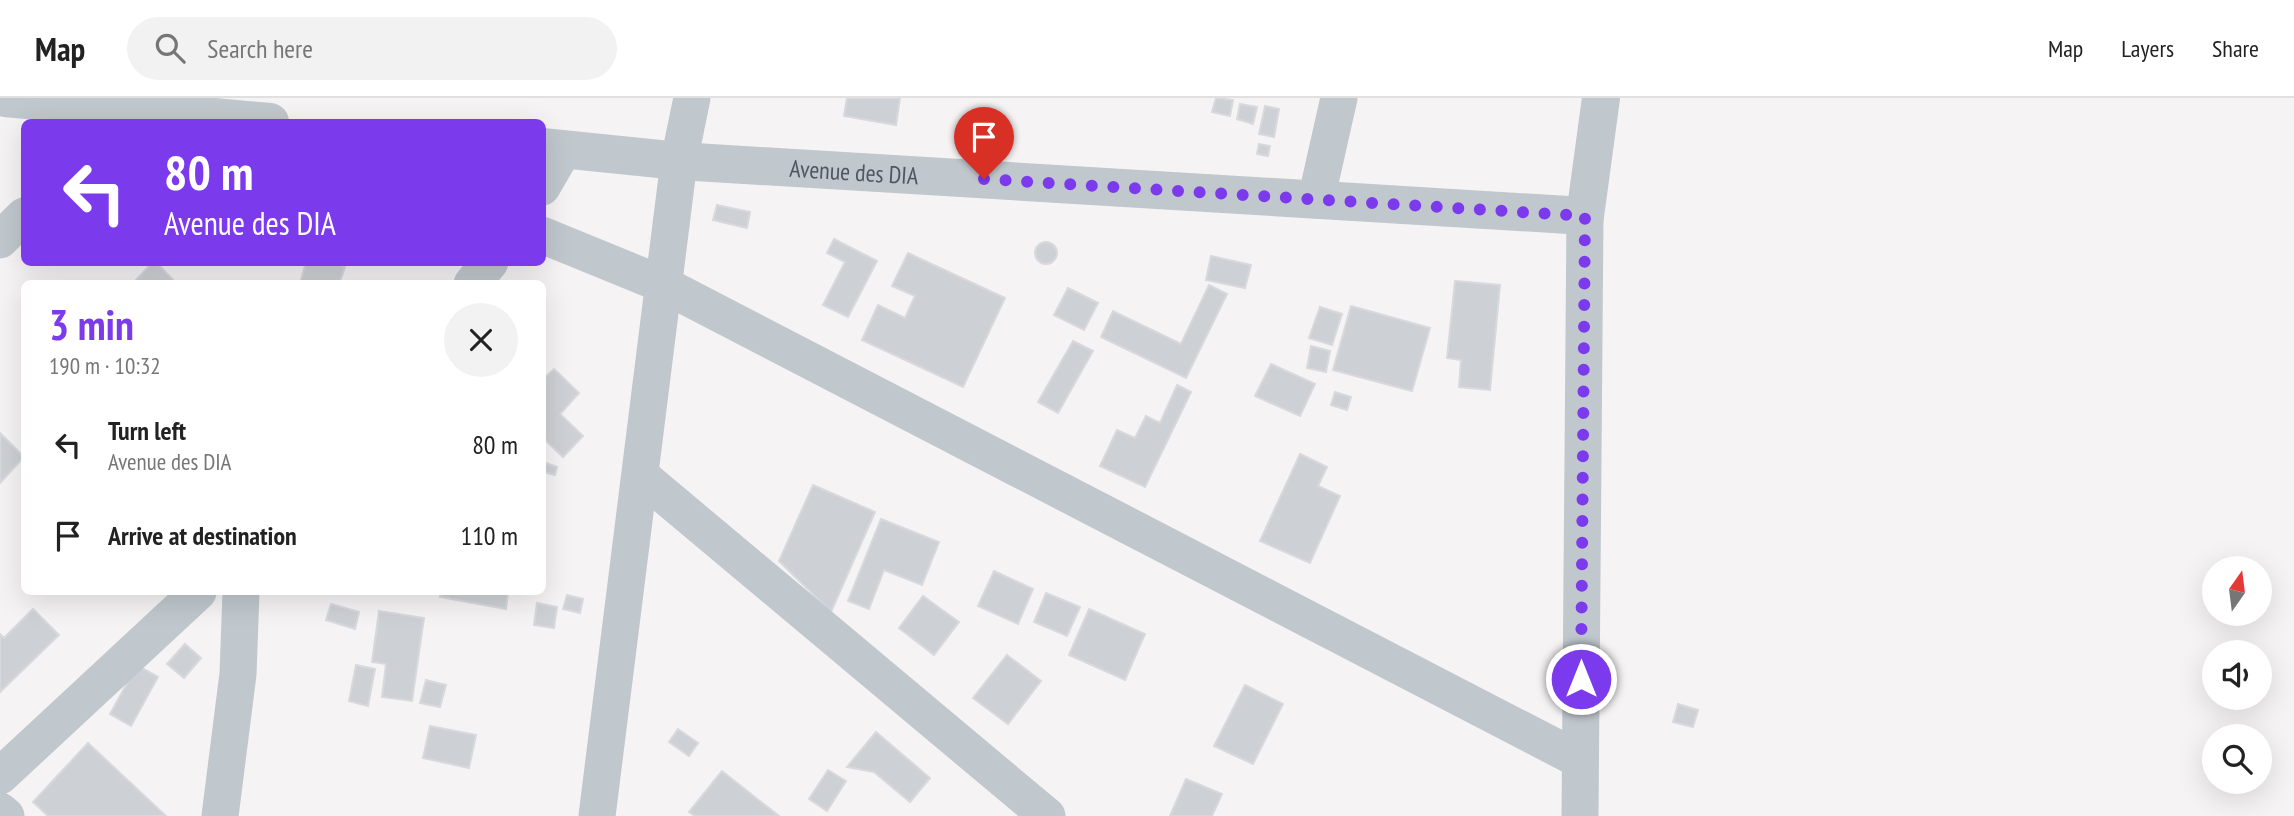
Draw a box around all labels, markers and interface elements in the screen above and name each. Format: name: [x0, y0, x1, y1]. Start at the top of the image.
search box: [127, 17, 617, 80]
text: Map: [35, 27, 85, 70]
icon: search: [151, 29, 189, 67]
text: Search here: [207, 32, 313, 65]
text: Map: [2048, 33, 2083, 64]
text: Layers: [2121, 33, 2174, 64]
text: Share: [2212, 33, 2259, 64]
pin: [954, 107, 1014, 179]
icon: arrive: [965, 118, 1003, 156]
text: 80 m: [164, 140, 253, 204]
icon: left: [49, 147, 140, 238]
street label: Avenue des DIA: [789, 152, 920, 191]
text: Avenue des DIA: [164, 202, 336, 244]
text: 3 min: [49, 297, 134, 352]
button: close: [444, 303, 518, 377]
text: 190 m · 10:32: [49, 351, 161, 380]
text: Turn left: [108, 414, 186, 447]
icon: left: [49, 426, 87, 464]
text: 80 m: [472, 428, 518, 461]
text: Avenue des DIA: [108, 447, 231, 476]
icon: arrive: [49, 517, 87, 555]
text: Arrive at destination: [108, 519, 297, 552]
text: 110 m: [460, 519, 518, 552]
north arrow: [2202, 556, 2272, 626]
map controls: [2202, 556, 2272, 794]
button: sound: [2202, 640, 2272, 710]
position arrow: [1544, 642, 1618, 716]
button: search: [2202, 724, 2272, 794]

